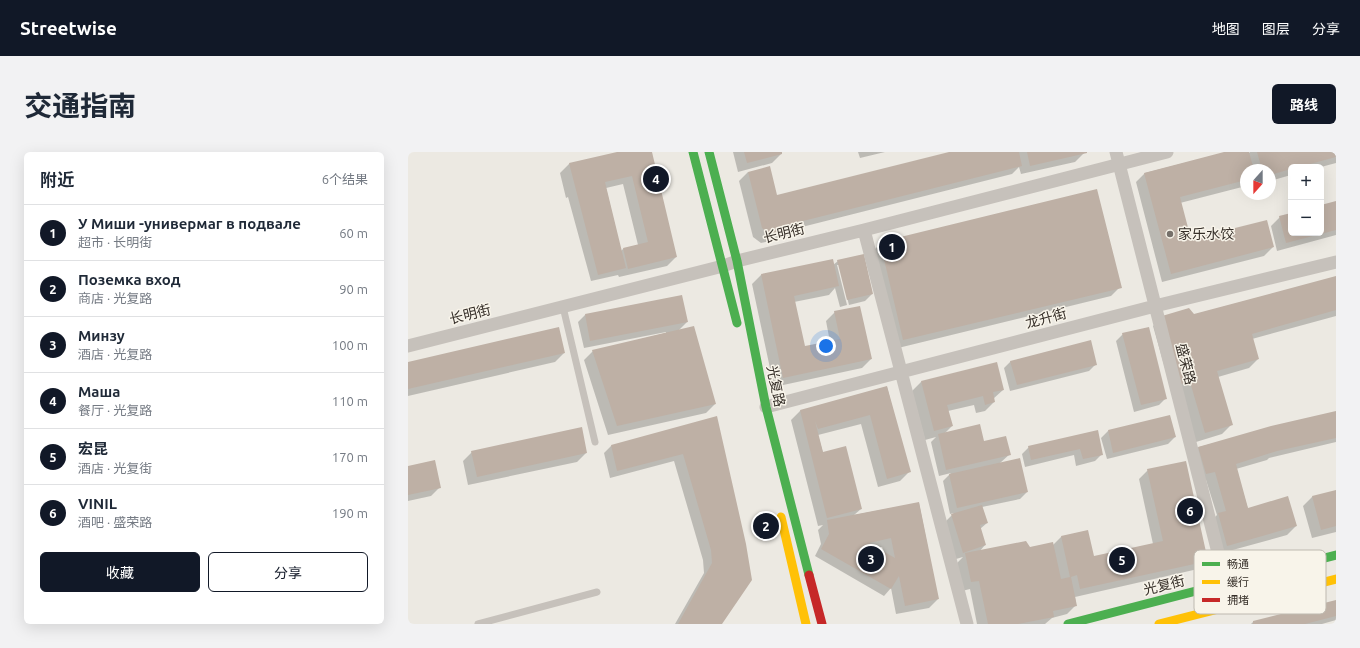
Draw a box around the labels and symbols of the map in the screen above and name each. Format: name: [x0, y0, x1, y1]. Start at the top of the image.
pin: 4: [643, 164, 669, 194]
north arrow: [1240, 164, 1276, 200]
street label: 长明街: [762, 220, 806, 246]
place label: 家乐水饺: [1178, 226, 1234, 242]
marker: 家乐水饺: [1165, 229, 1175, 239]
pin: 1: [879, 232, 905, 262]
street label: 长明街: [448, 301, 492, 327]
street label: 龙升街: [1024, 305, 1068, 331]
your location: [816, 336, 836, 356]
street label: 盛荣路: [1173, 342, 1199, 386]
street label: 光复路: [764, 364, 788, 408]
pin: 6: [1177, 496, 1203, 526]
pin: 2: [753, 511, 779, 541]
pin: 3: [858, 544, 884, 574]
pin: 5: [1109, 545, 1135, 575]
legend: [1194, 550, 1326, 614]
text: 畅通: [1227, 558, 1249, 570]
street label: 光复街: [1142, 572, 1186, 598]
text: 缓行: [1227, 576, 1249, 588]
text: 拥堵: [1227, 594, 1249, 606]

